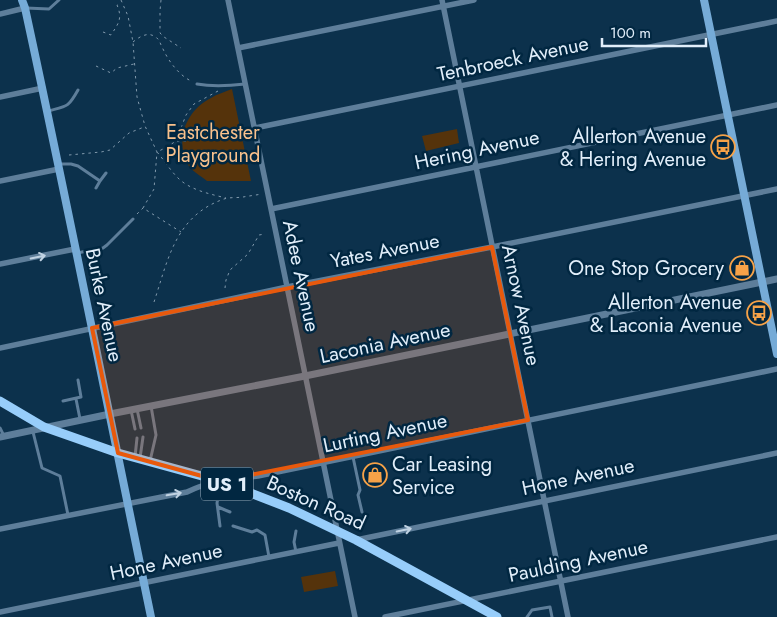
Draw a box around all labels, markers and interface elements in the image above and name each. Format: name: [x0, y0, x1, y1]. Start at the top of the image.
scale bar: [602, 15, 706, 47]
text: 100 m: [610, 22, 651, 44]
street label: Tenbroeck Avenue: [435, 29, 591, 89]
park label: Eastchester Playground: [166, 118, 260, 170]
place label: Allerton Avenue & Hering Avenue: [560, 122, 706, 174]
street label: Hering Avenue: [412, 123, 542, 177]
bus stop icon: Allerton Avenue & Hering Avenue: [710, 134, 736, 160]
street label: Adee Avenue: [275, 217, 327, 335]
street label: Yates Avenue: [328, 226, 442, 276]
street label: Arnow Avenue: [494, 242, 548, 368]
street label: Burke Avenue: [78, 245, 130, 365]
one-way arrow: [29, 251, 45, 261]
place label: One Stop Grocery: [568, 254, 724, 283]
shop icon: One Stop Grocery: [729, 255, 755, 281]
place label: Allerton Avenue & Laconia Avenue: [590, 288, 742, 340]
bus stop icon: Allerton Avenue & Laconia Avenue: [746, 300, 772, 326]
street label: Laconia Avenue: [317, 315, 453, 371]
street label: Lurting Avenue: [320, 406, 450, 460]
place label: Car Leasing Service: [392, 450, 492, 502]
street label: Hone Avenue: [519, 451, 637, 503]
shop icon: Car Leasing Service: [362, 462, 388, 488]
road number: US 1: [201, 468, 253, 500]
street label: Boston Road: [262, 468, 370, 538]
one-way arrow: [166, 489, 182, 499]
one-way arrow: [396, 525, 412, 534]
street label: Paulding Avenue: [506, 532, 650, 590]
street label: Hone Avenue: [107, 536, 225, 588]

